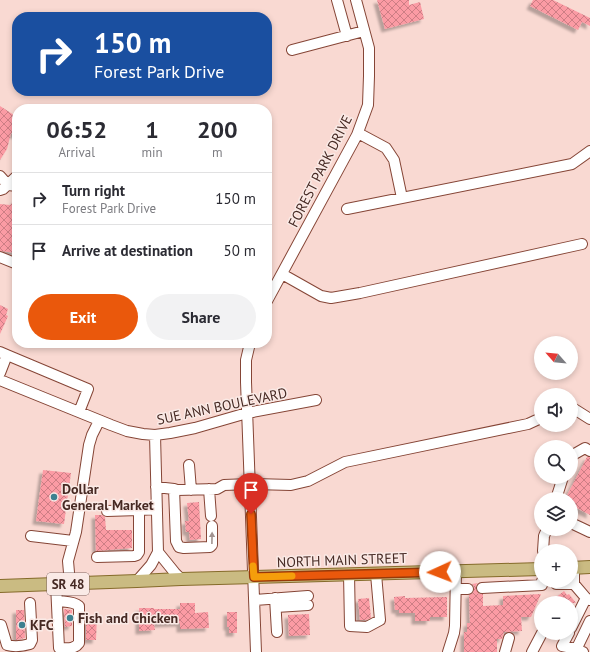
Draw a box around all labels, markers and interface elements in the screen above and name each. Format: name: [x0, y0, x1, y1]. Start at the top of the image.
text: 150 m: [94, 24, 171, 61]
icon: right: [28, 28, 80, 80]
text: Forest Park Drive: [94, 60, 224, 83]
street label: FOREST PARK DRIVE: [284, 112, 356, 230]
text: 06:52: [46, 114, 107, 145]
text: 1: [145, 114, 159, 145]
text: 200: [197, 114, 238, 145]
text: Arrival: [59, 144, 95, 161]
text: min: [141, 144, 163, 161]
text: m: [212, 144, 223, 161]
text: Turn right: [62, 181, 125, 200]
icon: right: [28, 188, 50, 210]
text: 150 m: [215, 189, 256, 208]
text: Forest Park Drive: [62, 200, 156, 217]
icon: arrive: [28, 240, 50, 262]
text: Arrive at destination: [62, 241, 193, 260]
text: 50 m: [223, 241, 256, 260]
button: Exit: [28, 294, 138, 340]
button: Share: [146, 294, 256, 340]
north arrow: [534, 336, 578, 380]
map controls: [534, 336, 578, 640]
street label: SUE ANN BOULEVARD: [155, 383, 289, 429]
button: sound: [534, 388, 578, 432]
button: search: [534, 440, 578, 484]
pin: [234, 473, 268, 514]
icon: arrive: [240, 479, 262, 501]
place label: Dollar General Market: [62, 480, 154, 514]
marker: Dollar General Market: [49, 492, 59, 502]
button: layers: [534, 492, 578, 536]
one-way arrow: [208, 532, 215, 544]
button: +: [534, 544, 578, 588]
street label: NORTH MAIN STREET: [277, 549, 408, 571]
position arrow: [419, 551, 461, 593]
road number: SR 48: [47, 573, 89, 595]
button: −: [534, 596, 578, 640]
place label: Fish and Chicken: [78, 609, 178, 627]
marker: Fish and Chicken: [65, 613, 75, 623]
place label: KFC: [30, 616, 54, 634]
marker: KFC: [17, 620, 27, 630]

